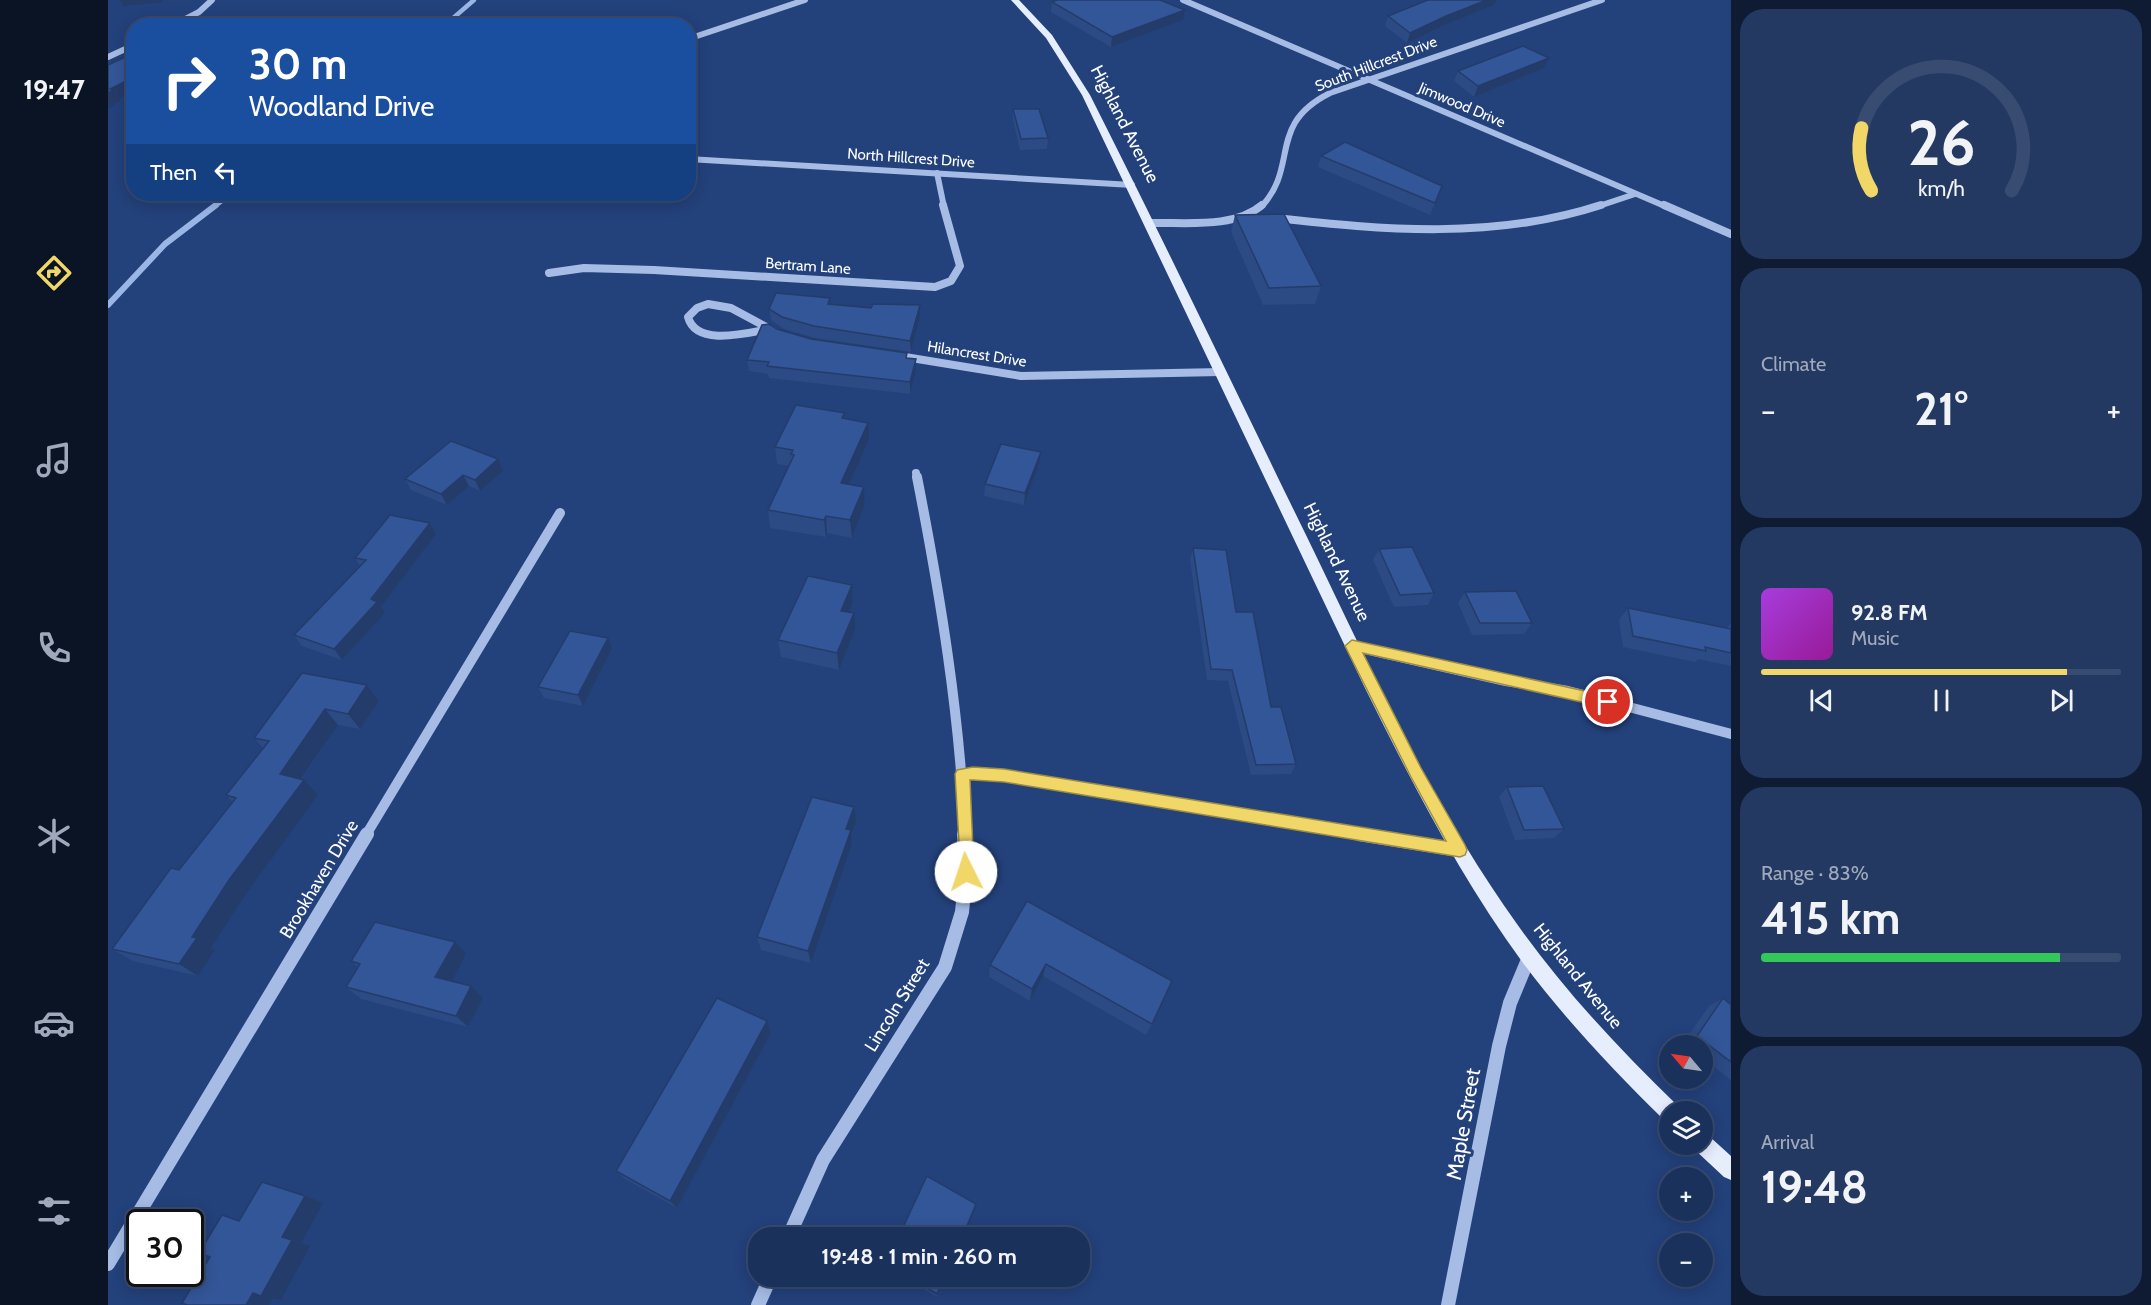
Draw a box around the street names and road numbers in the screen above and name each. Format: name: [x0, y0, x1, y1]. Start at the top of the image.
street label: South Hillcrest Drive: [1312, 32, 1440, 96]
street label: Highland Avenue: [1086, 61, 1164, 187]
street label: Jimwood Drive: [1415, 78, 1508, 131]
street label: North Hillcrest Drive: [847, 145, 976, 171]
street label: Bertram Lane: [765, 254, 852, 278]
street label: Hilancrest Drive: [926, 337, 1028, 371]
street label: Highland Avenue: [1299, 499, 1375, 625]
street label: Brookhaven Drive: [275, 816, 363, 942]
street label: Highland Avenue: [1529, 919, 1627, 1033]
street label: Lincoln Street: [860, 954, 934, 1056]
street label: Maple Street: [1441, 1066, 1485, 1182]

